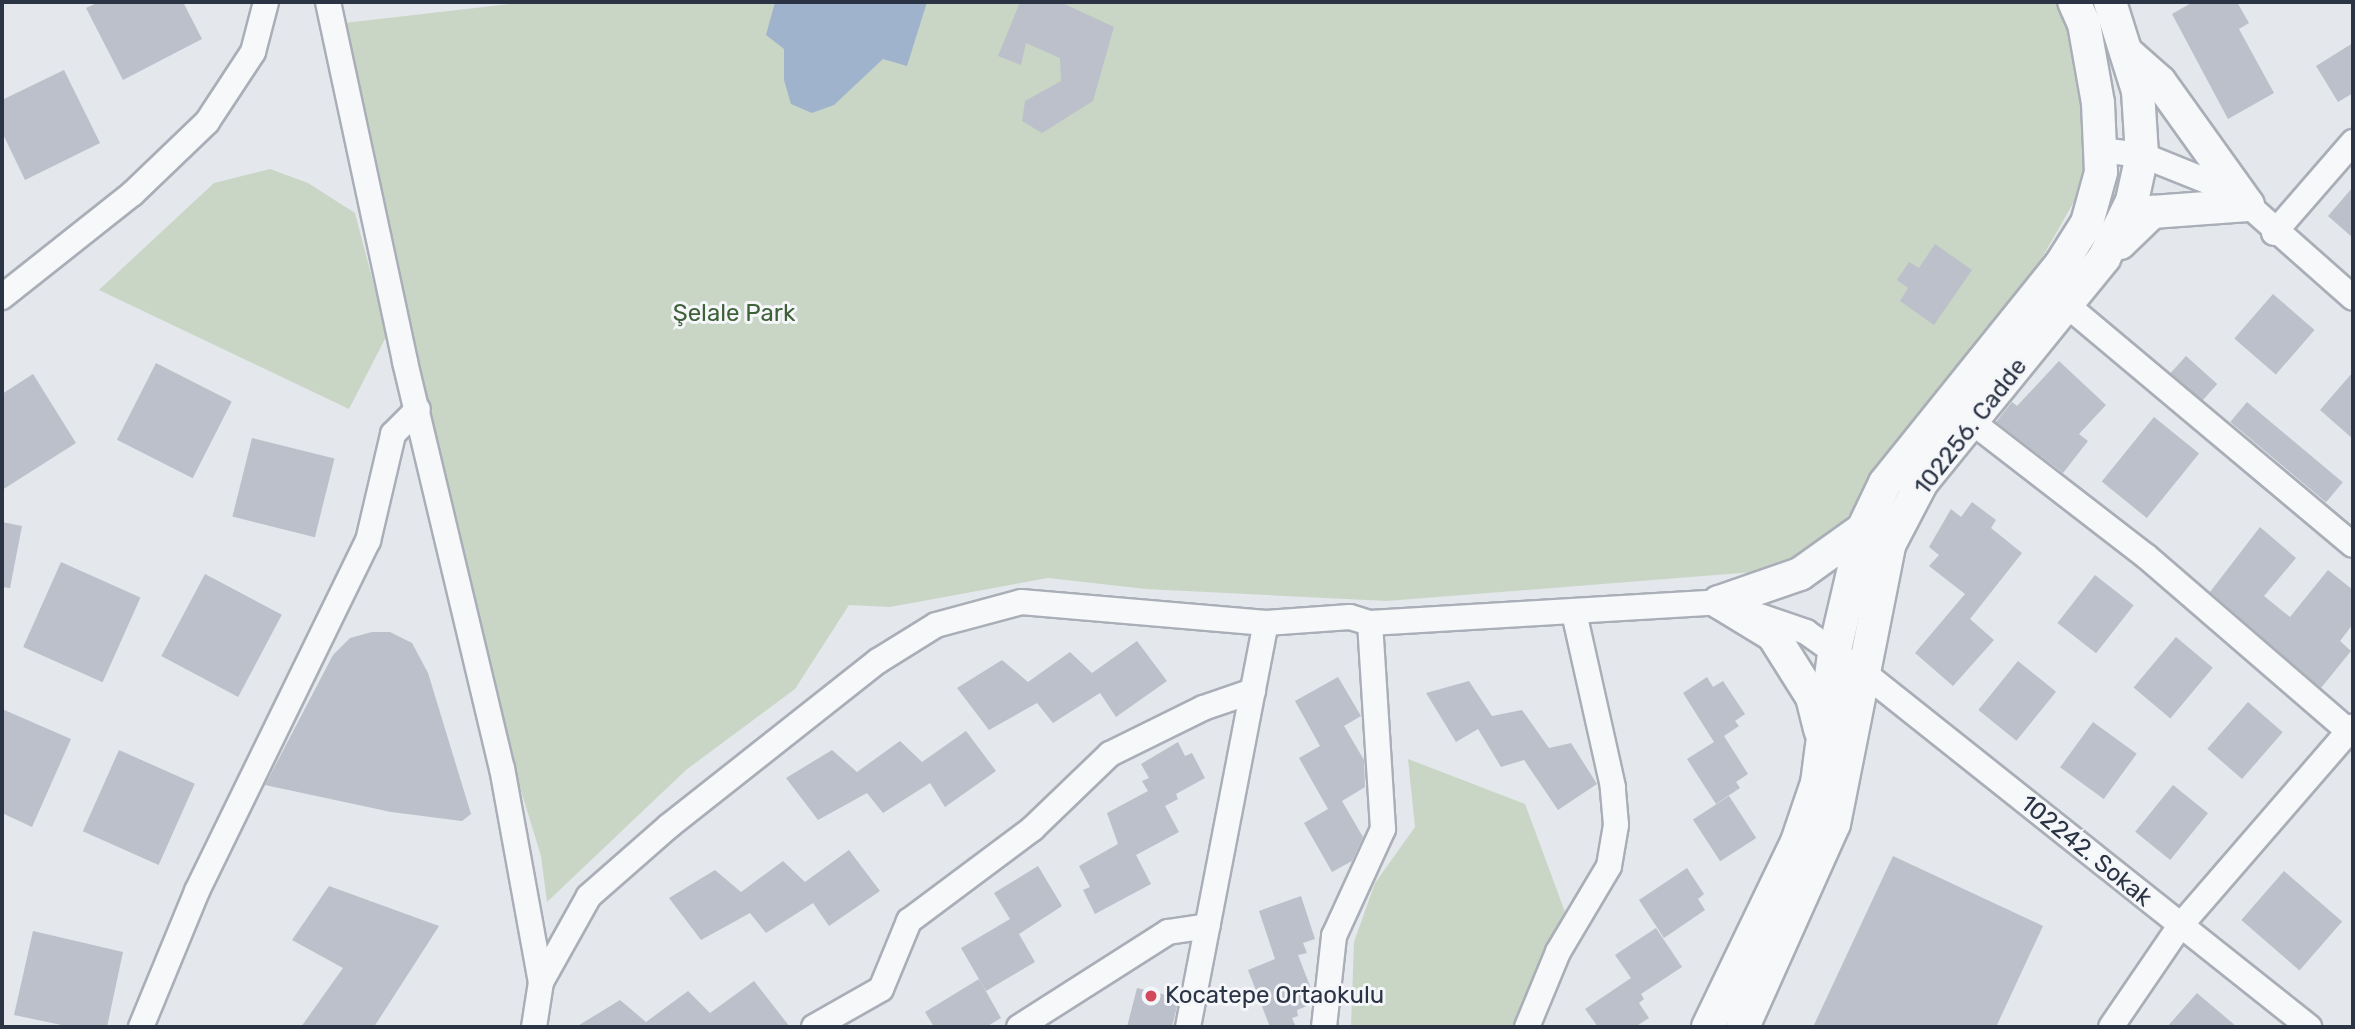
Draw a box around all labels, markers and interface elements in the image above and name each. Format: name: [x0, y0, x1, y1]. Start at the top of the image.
park label: Şelale Park: [673, 300, 795, 328]
street label: 102256. Cadde: [1909, 353, 2033, 501]
street label: 102242. Sokak: [2014, 789, 2158, 913]
place label: Kocatepe Ortaokulu: [1165, 982, 1384, 1010]
marker: Kocatepe Ortaokulu: [1143, 988, 1159, 1004]

